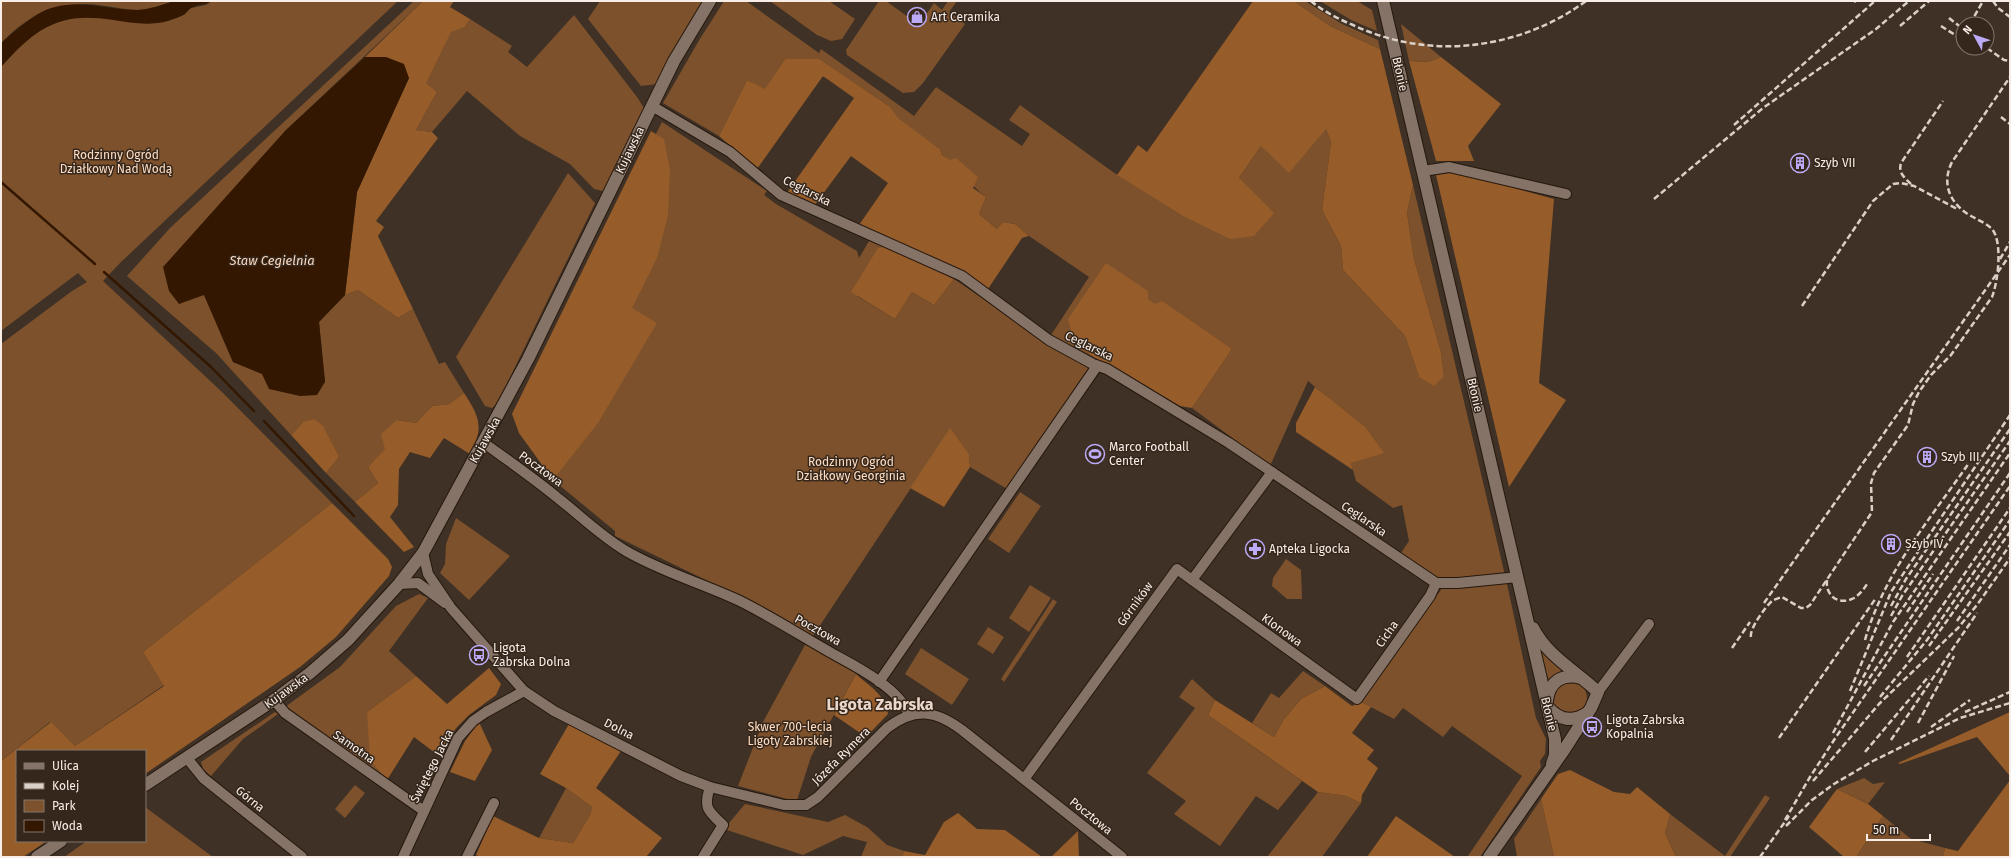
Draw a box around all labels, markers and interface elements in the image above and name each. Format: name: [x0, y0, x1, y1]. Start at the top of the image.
shop icon: Art Ceramika: [906, 6, 928, 28]
place label: Art Ceramika: [931, 10, 1000, 24]
north arrow: [1955, 16, 1995, 56]
text: N: [1960, 23, 1975, 37]
street label: Błonie: [1389, 55, 1411, 93]
street label: Kujawska: [613, 124, 647, 176]
park label: Rodzinny Ogród Działkowy Nad Wodą: [60, 148, 172, 176]
building icon: Szyb VII: [1789, 152, 1811, 174]
place label: Szyb VII: [1814, 156, 1856, 170]
street label: Ceglarska: [781, 173, 833, 209]
water label: Staw Cegielnia: [228, 253, 315, 268]
street label: Ceglarska: [1063, 328, 1115, 364]
street label: Błonie: [1464, 376, 1486, 414]
street label: Kujawska: [467, 415, 503, 465]
place label: Marco Football Center: [1109, 440, 1190, 468]
sports icon: Marco Football Center: [1084, 443, 1106, 465]
building icon: Szyb III: [1916, 446, 1938, 468]
street label: Pocztowa: [516, 448, 566, 490]
place label: Szyb III: [1941, 450, 1980, 464]
park label: Rodzinny Ogród Działkowy Georginia: [796, 455, 906, 483]
street label: Ceglarska: [1339, 499, 1389, 539]
building icon: Szyb IV: [1880, 533, 1902, 555]
place label: Szyb IV: [1905, 537, 1943, 551]
pharmacy icon: Apteka Ligocka: [1244, 538, 1266, 560]
place label: Apteka Ligocka: [1269, 542, 1350, 556]
street label: Górników: [1114, 579, 1156, 629]
street label: Klonowa: [1259, 611, 1305, 649]
street label: Pocztowa: [792, 612, 844, 648]
street label: Cicha: [1373, 618, 1401, 650]
place label: Ligota Zabrska Dolna: [493, 641, 570, 669]
bus stop icon: Ligota Zabrska Dolna: [468, 644, 490, 666]
street label: Kujawska: [261, 670, 311, 712]
district label: Ligota Zabrska: [826, 695, 934, 714]
street label: Błonie: [1538, 695, 1560, 733]
place label: Ligota Zabrska Kopalnia: [1606, 713, 1685, 741]
street label: Dolna: [602, 716, 636, 742]
bus stop icon: Ligota Zabrska Kopalnia: [1581, 716, 1603, 738]
park label: Skwer 700-lecia Ligoty Zabrskiej: [748, 720, 833, 748]
street label: Józefa Rymera: [809, 724, 873, 788]
street label: Samotna: [330, 727, 378, 767]
street label: Świętego Jacka: [407, 727, 456, 805]
legend: [16, 750, 146, 842]
text: Ulica: [52, 759, 79, 773]
text: Kolej: [52, 779, 79, 793]
street label: Górna: [233, 783, 267, 815]
street label: Pocztowa: [1067, 795, 1115, 837]
text: Park: [52, 799, 76, 813]
scale bar: [1867, 816, 1930, 842]
text: Woda: [52, 819, 83, 833]
text: 50 m: [1873, 823, 1899, 837]

